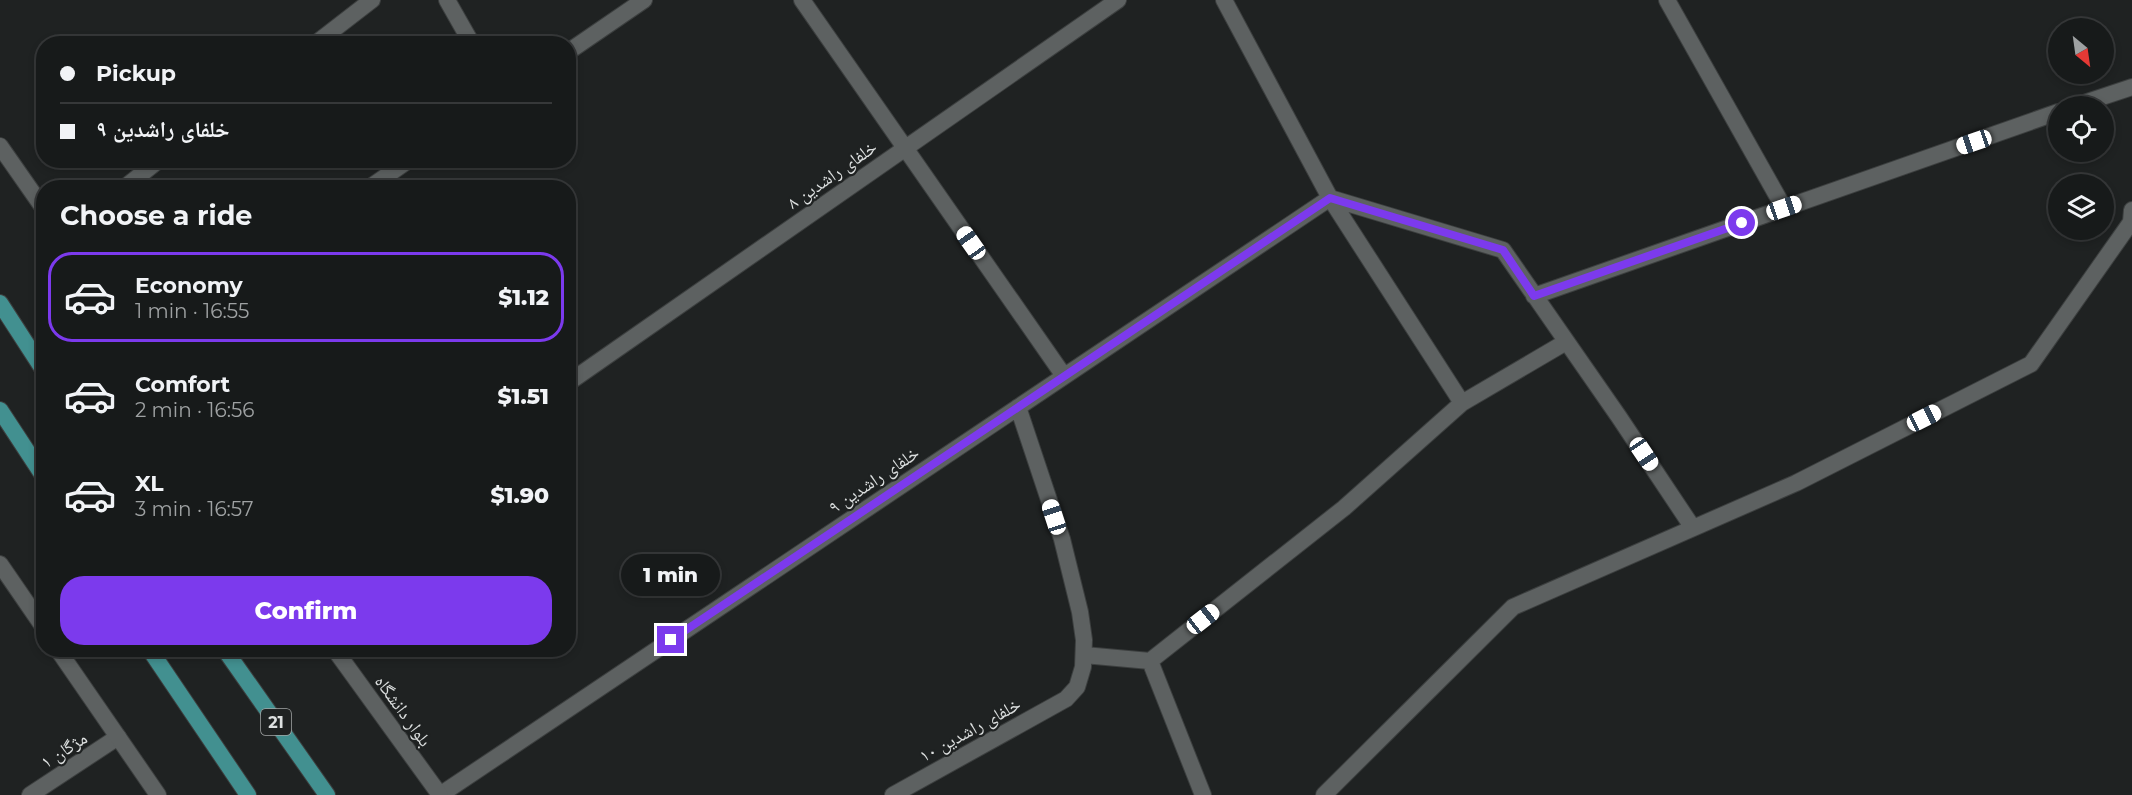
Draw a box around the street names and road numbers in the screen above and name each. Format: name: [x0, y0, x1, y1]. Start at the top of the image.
street label: خلفای راشدین ۸: [783, 136, 881, 214]
street label: خلفای راشدین ۹: [825, 442, 923, 518]
street label: بلوار دانشگاه: [370, 671, 436, 751]
street label: خلفای راشدین ۱۰: [916, 693, 1024, 767]
road number: 21: [261, 709, 291, 735]
street label: مژگان ۱: [37, 727, 91, 773]

